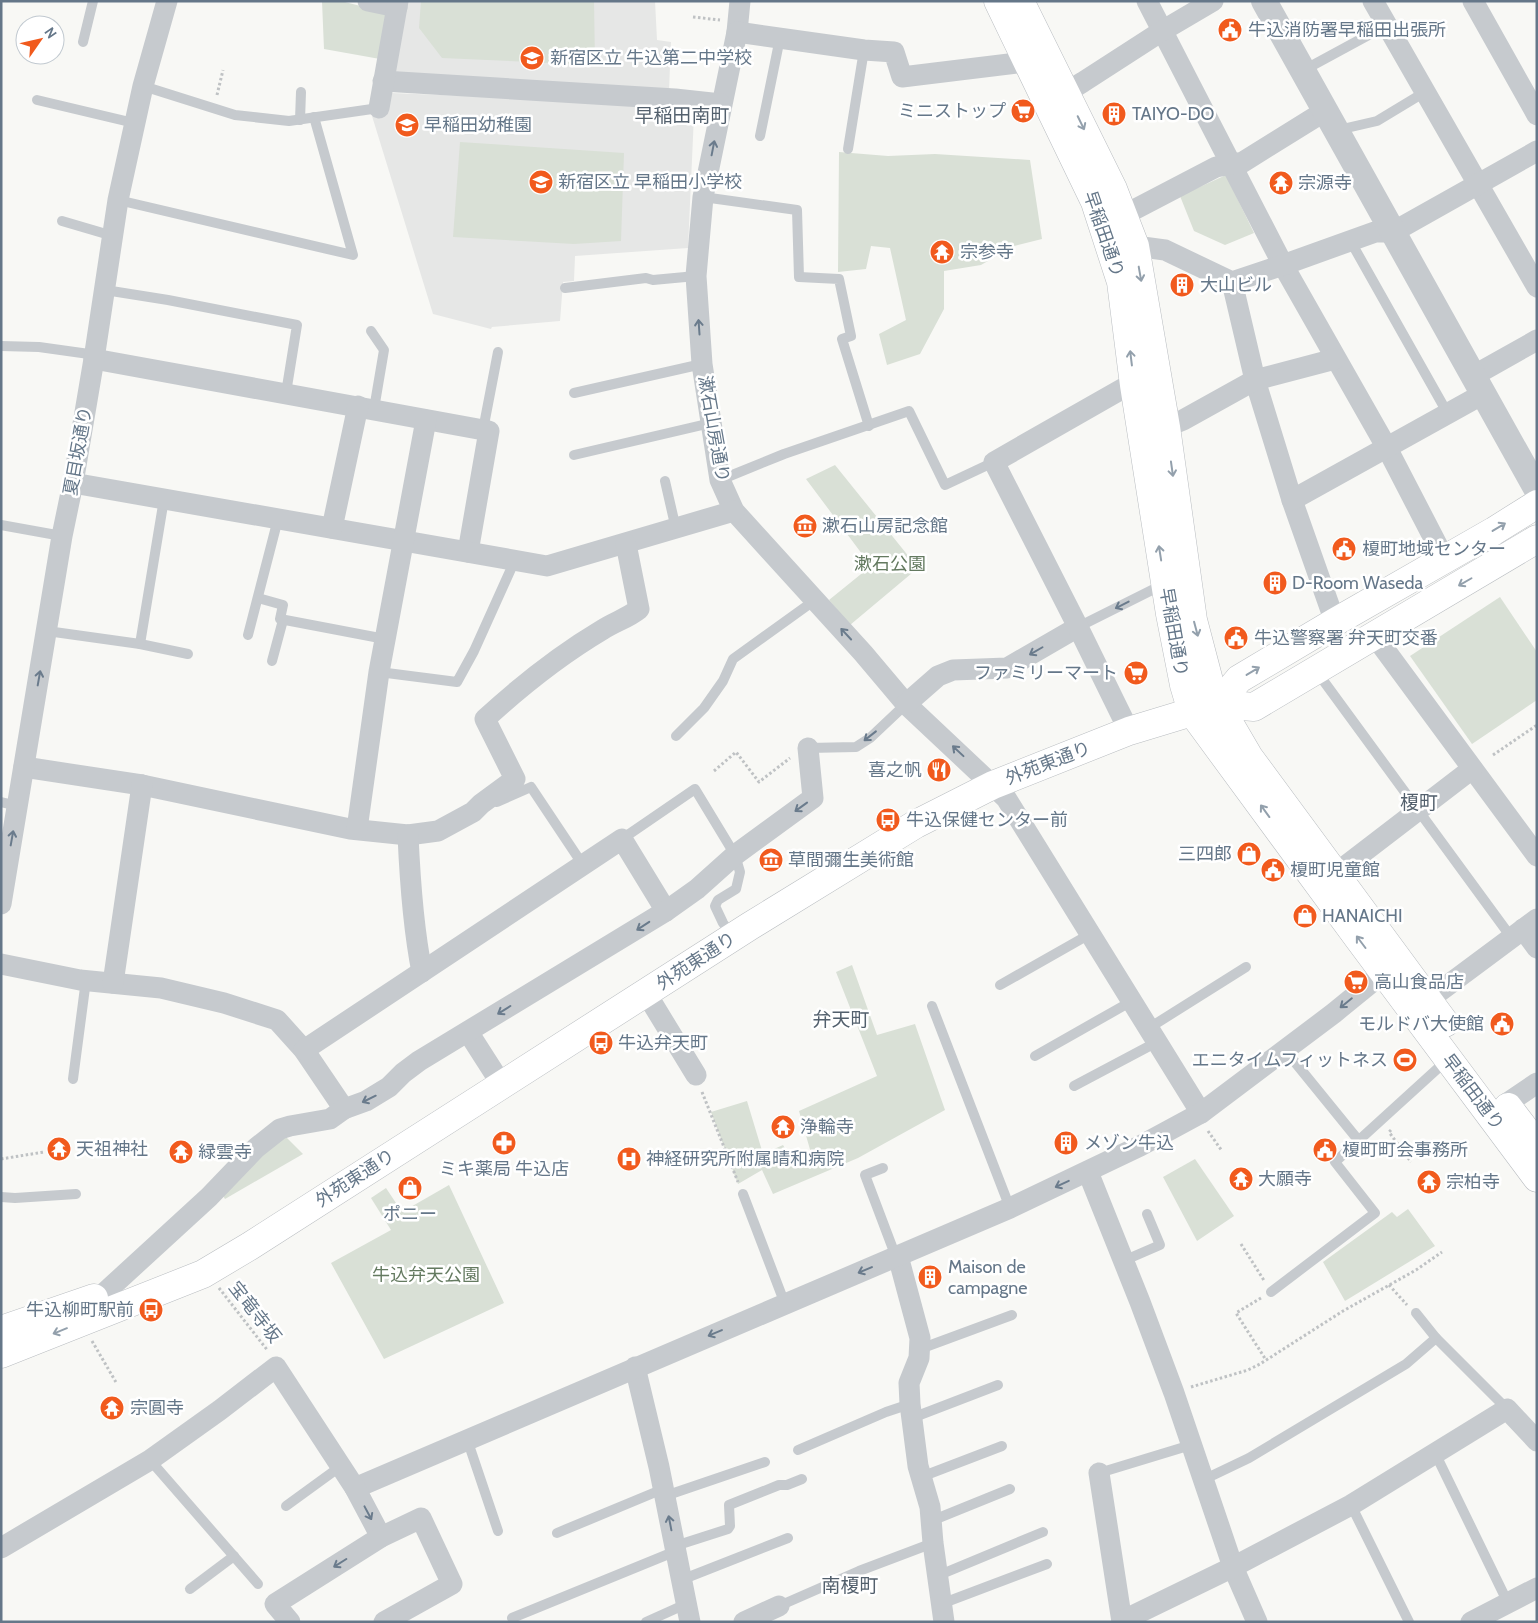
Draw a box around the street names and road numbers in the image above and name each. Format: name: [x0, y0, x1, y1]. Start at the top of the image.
street label: 早稲田通り: [1079, 188, 1129, 280]
street label: 漱石山房通り: [694, 374, 734, 484]
street label: 夏目坂通り: [59, 405, 97, 497]
street label: 早稲田通り: [1155, 586, 1193, 678]
street label: 外苑東通り: [1002, 737, 1094, 789]
street label: 外苑東通り: [652, 927, 740, 995]
street label: 早稲田通り: [1437, 1049, 1509, 1135]
street label: 外苑東通り: [311, 1144, 399, 1212]
street label: 宝竜寺坂: [224, 1277, 286, 1347]

